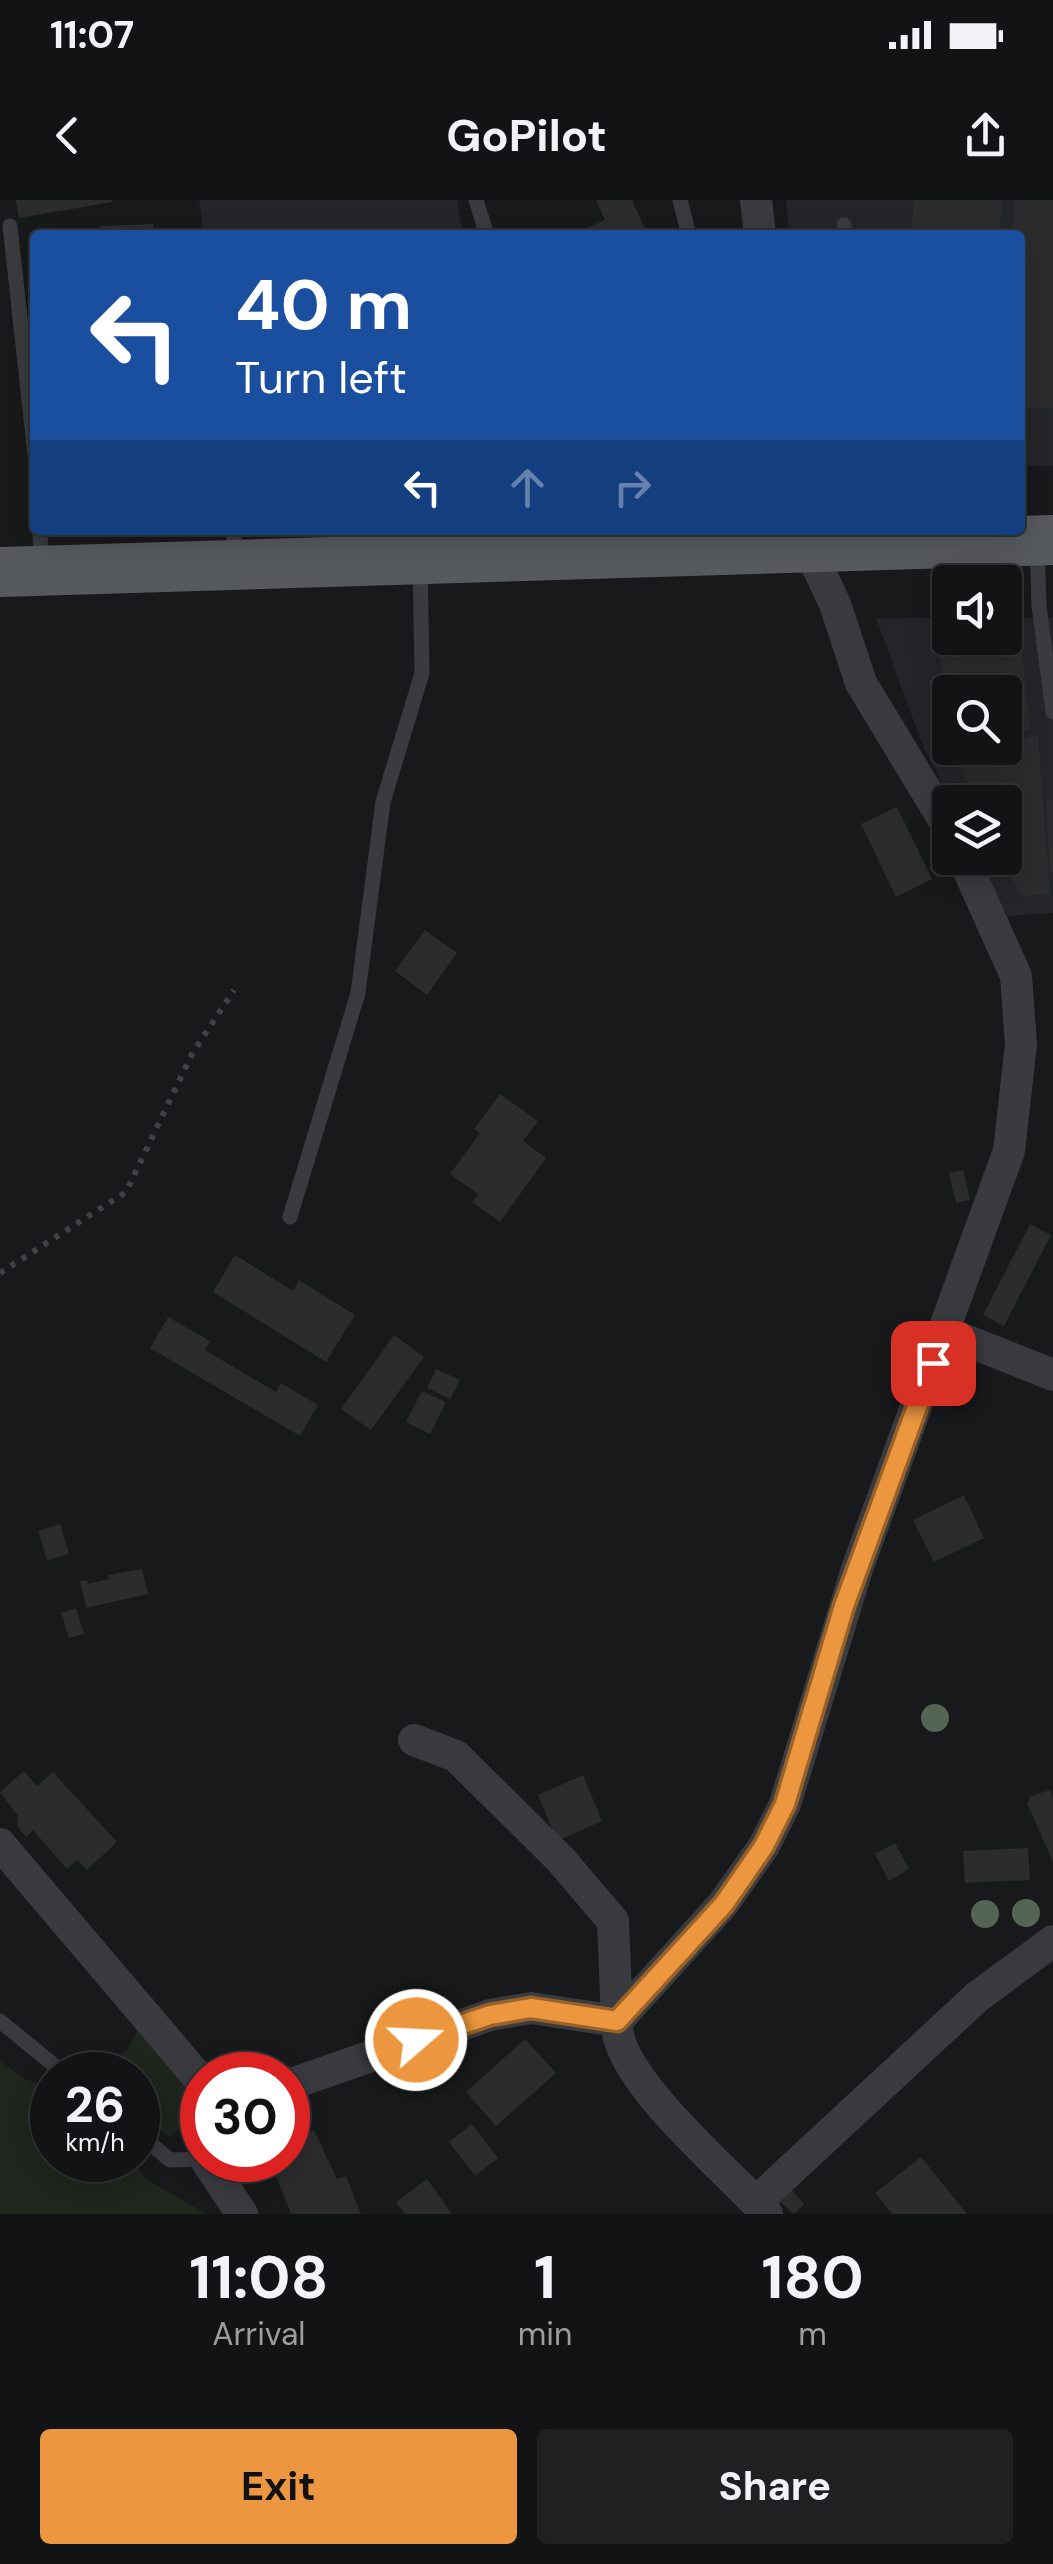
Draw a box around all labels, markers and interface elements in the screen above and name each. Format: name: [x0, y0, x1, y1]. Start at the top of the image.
text: 11:07: [50, 10, 134, 60]
text: GoPilot: [446, 106, 607, 165]
icon: back: [40, 108, 95, 163]
icon: share: [958, 108, 1013, 163]
text: 40 m: [235, 260, 412, 351]
icon: left: [70, 270, 200, 400]
text: Turn left: [235, 348, 407, 407]
icon: left: [395, 460, 450, 515]
icon: ahead: [500, 460, 555, 515]
icon: right: [605, 460, 660, 515]
map controls: [932, 565, 1022, 875]
button: sound: [932, 565, 1022, 655]
button: search: [932, 675, 1022, 765]
button: layers: [932, 785, 1022, 875]
pin: [891, 1321, 976, 1406]
icon: arrive: [906, 1336, 961, 1391]
position arrow: [364, 1988, 468, 2092]
speed limit sign: 30: [180, 2052, 310, 2182]
text: 26: [65, 2072, 125, 2138]
text: km/h: [65, 2126, 125, 2159]
text: 11:08: [189, 2238, 328, 2317]
text: 1: [534, 2238, 556, 2317]
text: 180: [762, 2238, 864, 2317]
text: Arrival: [212, 2313, 305, 2355]
text: min: [518, 2313, 572, 2355]
text: m: [798, 2313, 827, 2355]
button: Exit: [40, 2429, 517, 2544]
button: Share: [537, 2429, 1013, 2544]

